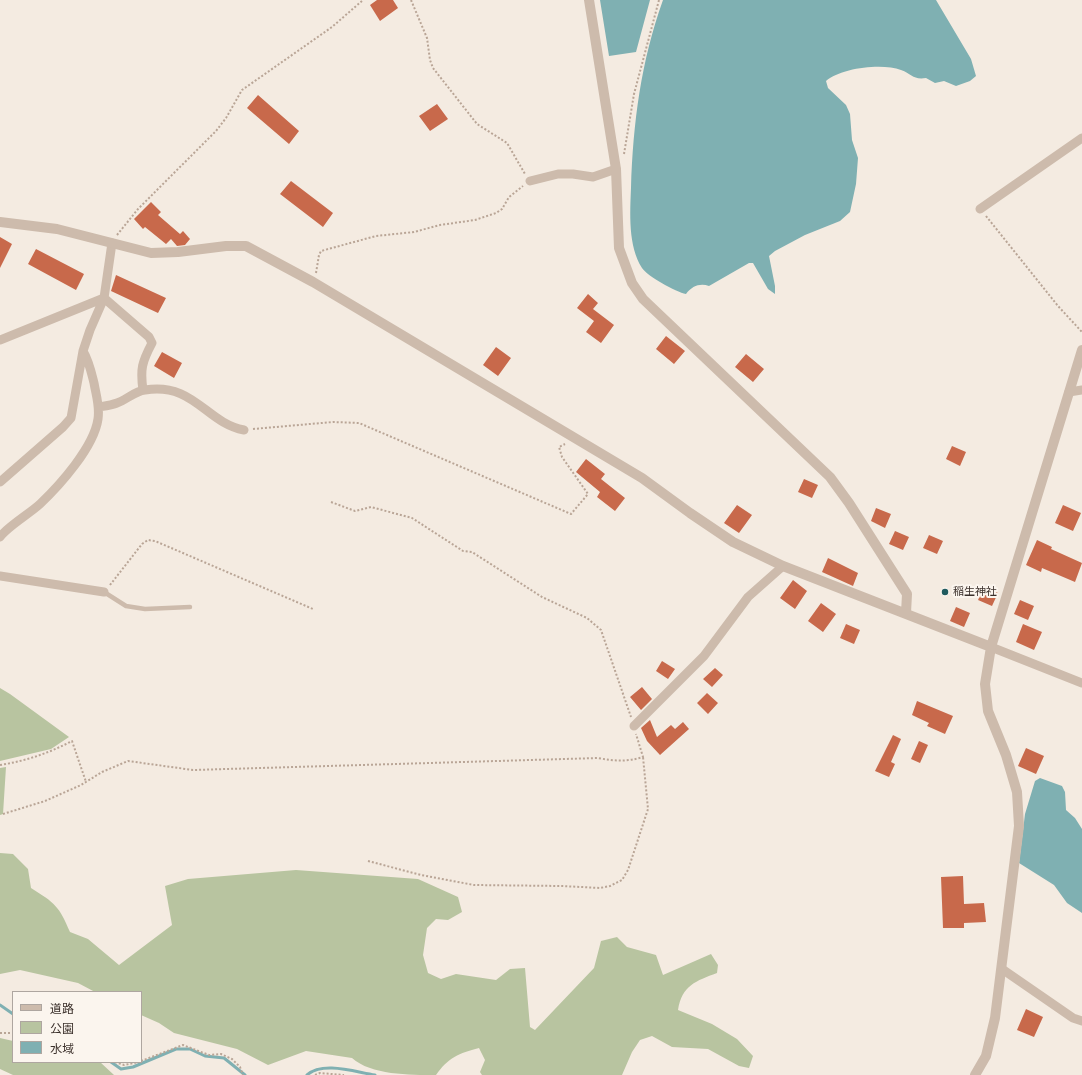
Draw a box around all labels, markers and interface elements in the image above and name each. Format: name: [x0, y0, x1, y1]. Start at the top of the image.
place label: 稲生神社: [953, 585, 997, 599]
marker: 稲生神社: [940, 587, 950, 597]
legend: [12, 991, 142, 1063]
text: 道路: [50, 1003, 74, 1015]
text: 公園: [50, 1023, 74, 1035]
text: 水域: [50, 1043, 74, 1055]

